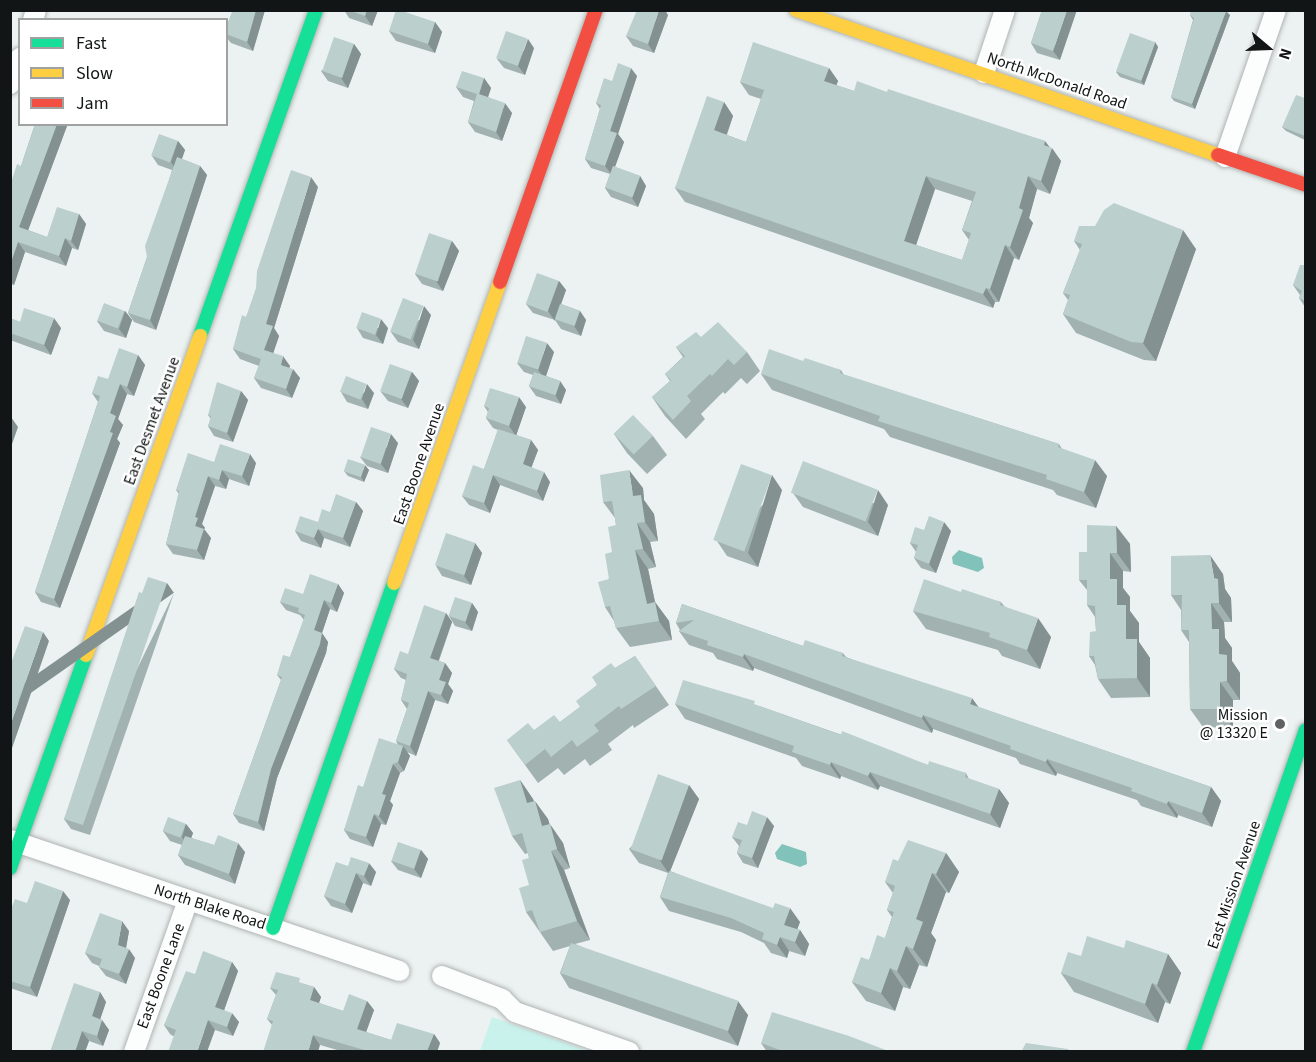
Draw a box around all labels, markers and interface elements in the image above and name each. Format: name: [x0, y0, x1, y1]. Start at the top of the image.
legend: [18, 18, 228, 126]
north arrow: [1238, 18, 1298, 78]
text: Fast: [76, 31, 107, 56]
text: N: [1273, 45, 1297, 62]
street label: North McDonald Road: [985, 48, 1129, 114]
text: Slow: [76, 61, 113, 86]
text: Jam: [76, 91, 109, 116]
street label: East Desmet Avenue: [120, 354, 184, 488]
street label: East Boone Avenue: [389, 401, 449, 527]
place label: Mission @ 13320 E: [1200, 705, 1268, 743]
marker: Mission @ 13320 E: [1273, 717, 1287, 731]
street label: East Mission Avenue: [1203, 818, 1265, 952]
street label: North Blake Road: [152, 880, 268, 934]
street label: East Boone Lane: [133, 921, 189, 1031]

